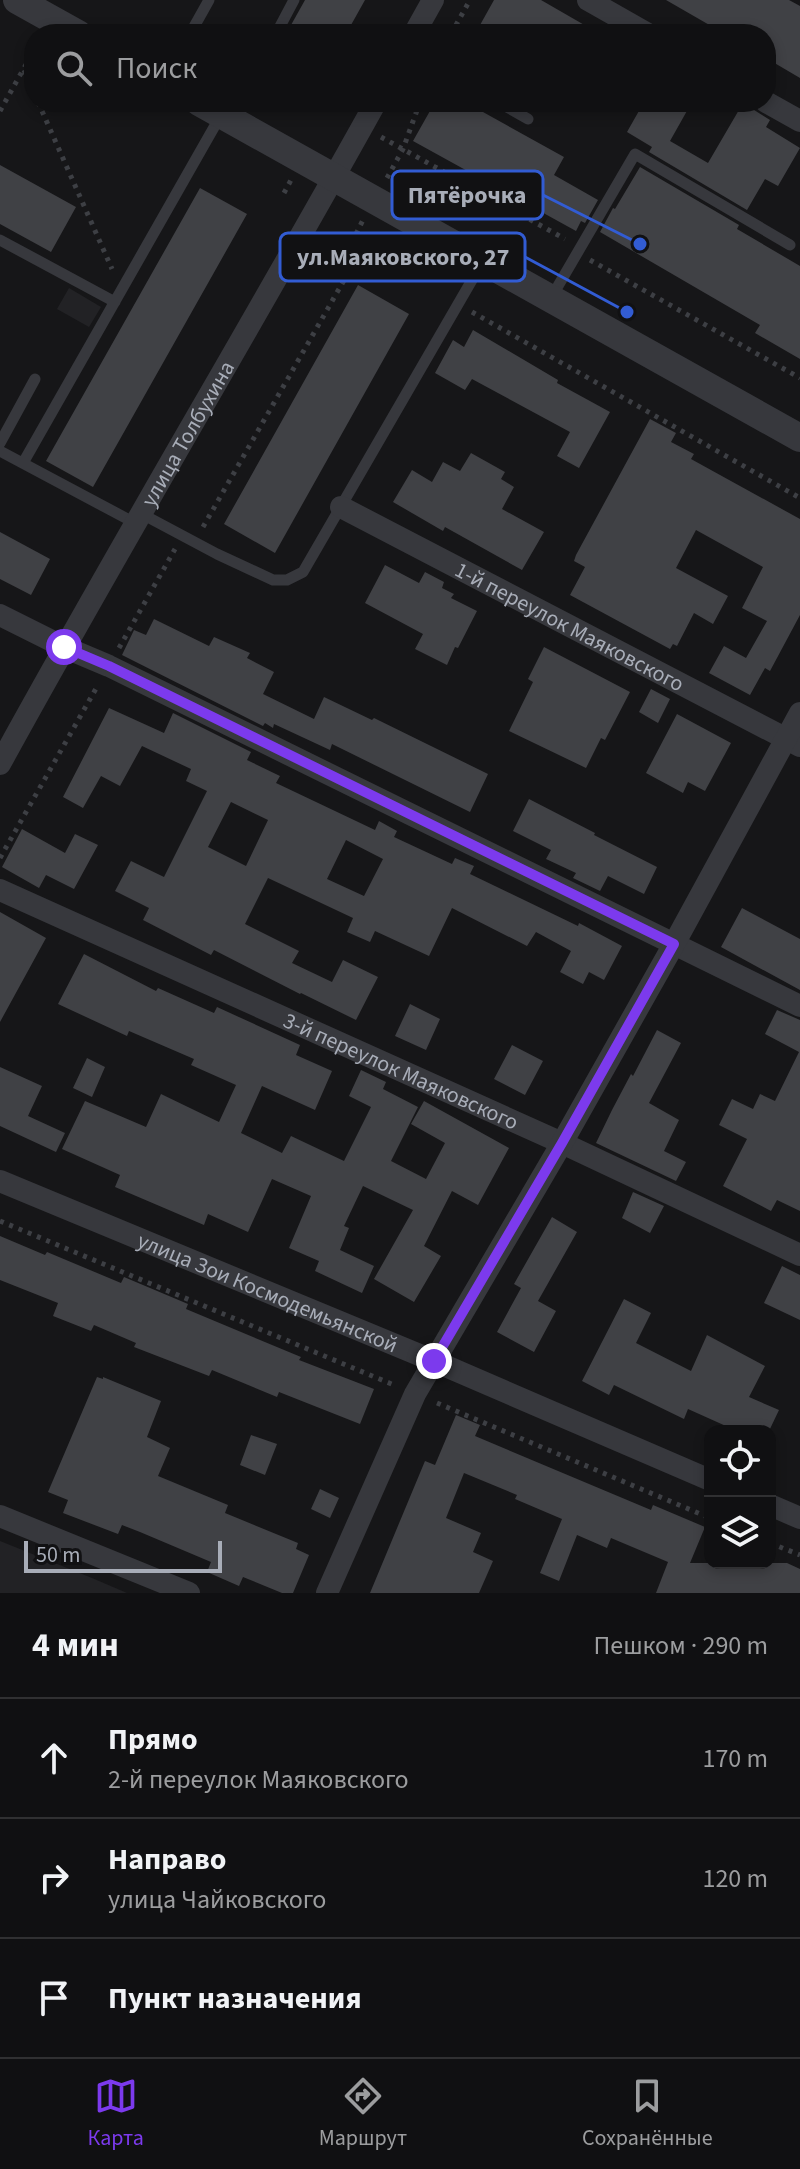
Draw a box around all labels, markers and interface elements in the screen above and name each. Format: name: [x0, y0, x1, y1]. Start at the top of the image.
search box: [24, 24, 776, 112]
icon: search: [52, 46, 96, 90]
text: Поиск: [116, 47, 197, 90]
callout: Пятёрочка: [392, 171, 543, 219]
text: Пятёрочка: [408, 178, 526, 213]
callout: ул.Маяковского, 27: [280, 233, 525, 281]
text: ул.Маяковского, 27: [297, 240, 509, 275]
street label: улица Толбухина: [133, 355, 243, 513]
street label: 1-й переулок Маяковского: [449, 554, 690, 700]
route start: [46, 629, 82, 665]
street label: 3-й переулок Маяковского: [278, 1005, 523, 1138]
street label: улица Зои Космодемьянской: [132, 1225, 403, 1361]
route end: [416, 1343, 452, 1379]
map controls: [704, 1425, 776, 1569]
button: locate: [704, 1425, 776, 1497]
button: layers: [704, 1497, 776, 1569]
scale bar: [24, 1537, 222, 1573]
text: 50 m: [36, 1539, 81, 1571]
text: 4 мин: [32, 1621, 119, 1670]
text: Пешком · 290 m: [593, 1627, 768, 1664]
text: Прямо: [108, 1718, 198, 1761]
icon: ahead: [32, 1736, 76, 1780]
text: 170 m: [702, 1740, 768, 1777]
text: 2-й переулок Маяковского: [108, 1761, 409, 1798]
text: Направо: [108, 1838, 226, 1881]
icon: right: [32, 1856, 76, 1900]
text: 120 m: [702, 1860, 768, 1897]
text: улица Чайковского: [108, 1881, 326, 1918]
icon: arrive: [32, 1976, 76, 2020]
text: Пункт назначения: [108, 1977, 362, 2020]
tab: Карта: [87, 2074, 144, 2154]
tab: Маршрут: [319, 2074, 407, 2154]
tab: Сохранённые: [582, 2074, 713, 2154]

